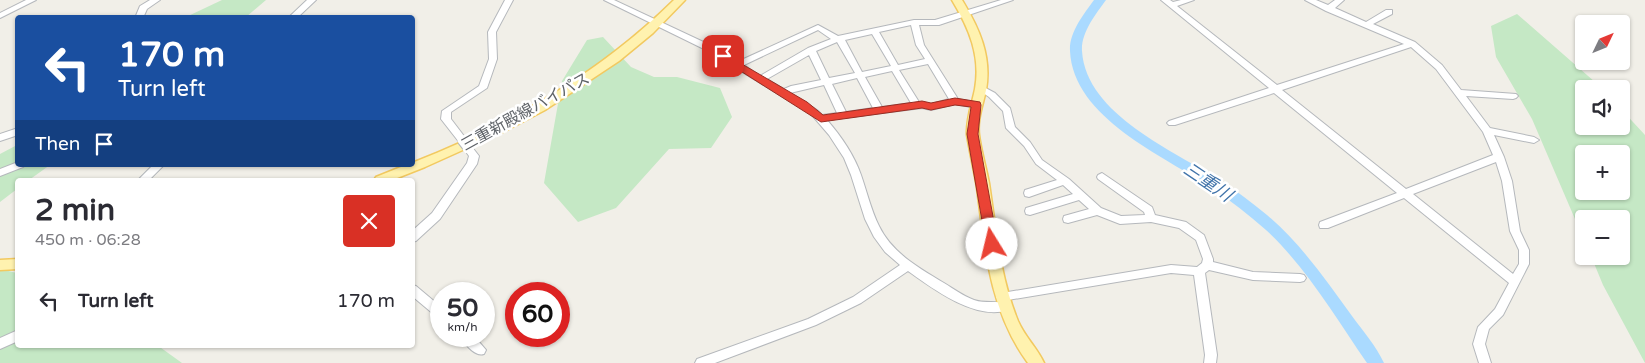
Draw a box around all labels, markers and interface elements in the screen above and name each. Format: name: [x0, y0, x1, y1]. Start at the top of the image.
north arrow: [1575, 15, 1630, 70]
map controls: [1575, 15, 1630, 265]
text: 170 m: [118, 34, 225, 76]
icon: left: [35, 35, 100, 100]
pin: [702, 35, 744, 77]
icon: arrive: [709, 42, 737, 70]
street label: 三重新殿線バイパス: [458, 68, 593, 155]
text: Turn left: [118, 76, 206, 102]
button: sound: [1575, 80, 1630, 135]
icon: arrive: [90, 130, 118, 158]
text: Then: [35, 133, 80, 155]
button: +: [1575, 145, 1630, 200]
water label: 三重川: [1179, 158, 1238, 207]
text: 2 min: [35, 192, 115, 229]
button: close: [343, 195, 395, 247]
button: −: [1575, 210, 1630, 265]
position arrow: [965, 217, 1017, 269]
text: 450 m · 06:28: [35, 230, 141, 250]
speed limit sign: 60: [505, 282, 570, 347]
icon: left: [35, 287, 63, 315]
text: Turn left: [78, 290, 154, 312]
text: 170 m: [337, 290, 395, 312]
text: 50: [447, 293, 478, 323]
text: km/h: [447, 320, 478, 334]

